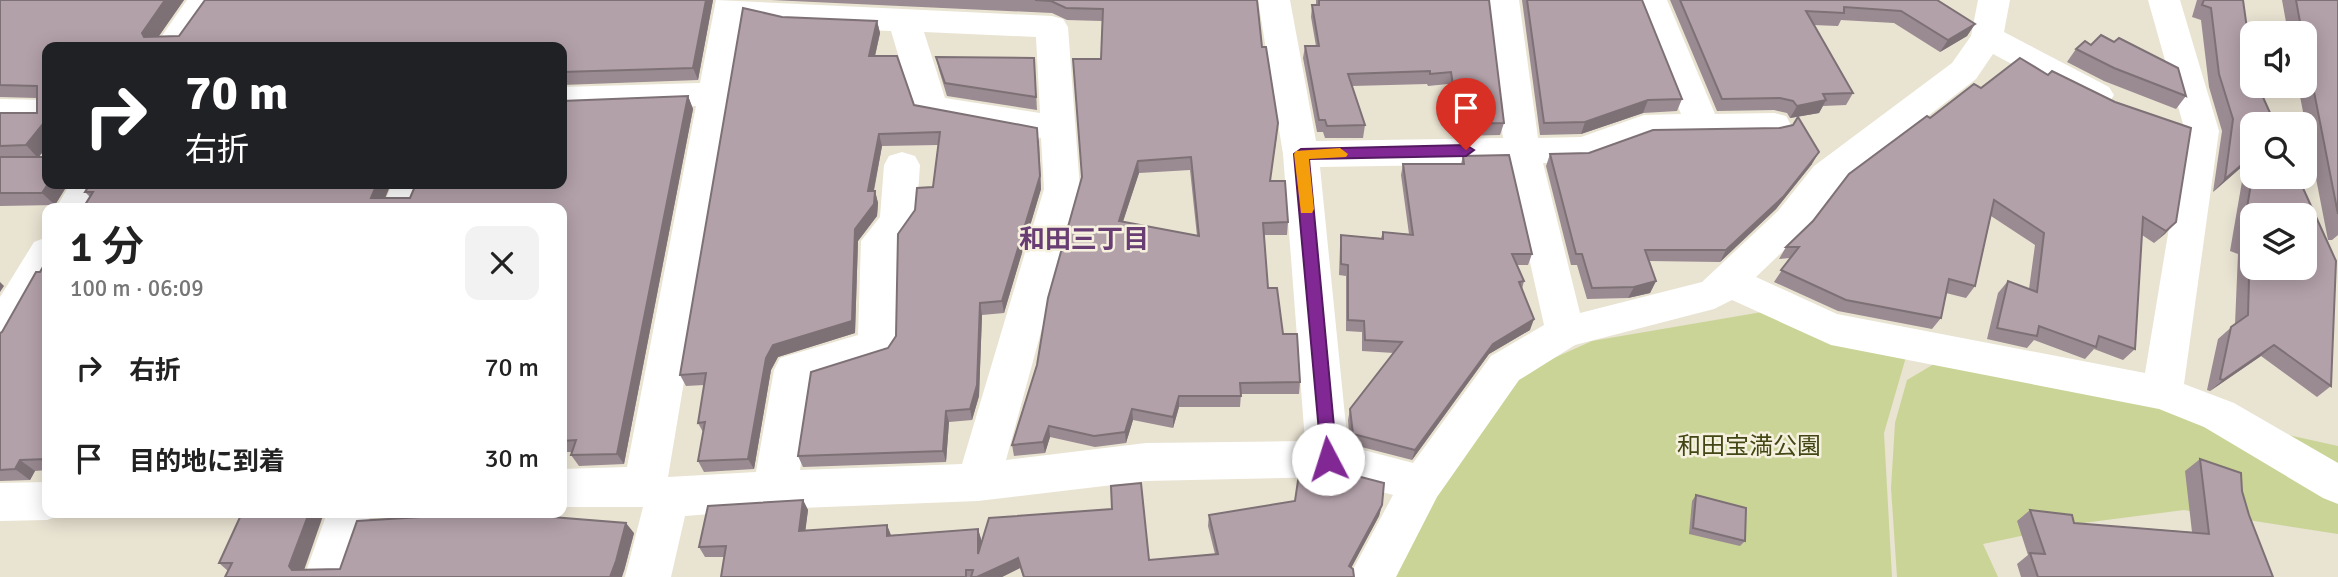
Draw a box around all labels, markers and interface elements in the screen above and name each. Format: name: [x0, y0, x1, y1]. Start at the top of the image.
map controls: [2240, 21, 2317, 280]
button: sound: [2240, 21, 2317, 98]
text: 70 m: [185, 63, 288, 123]
icon: right: [70, 70, 161, 161]
pin: [1436, 78, 1496, 150]
icon: arrive: [1447, 89, 1485, 127]
button: search: [2240, 112, 2317, 189]
text: 右折: [185, 130, 249, 169]
button: layers: [2240, 203, 2317, 280]
text: 1 分: [70, 222, 144, 273]
district label: 和田三丁目: [1019, 224, 1149, 256]
button: close: [465, 226, 539, 300]
text: 100 m · 06:09: [70, 274, 204, 303]
icon: right: [70, 349, 108, 387]
text: 70 m: [484, 352, 539, 384]
text: 右折: [129, 355, 181, 387]
position arrow: [1291, 422, 1365, 496]
park label: 和田宝満公園: [1677, 431, 1821, 461]
icon: arrive: [70, 440, 108, 478]
text: 30 m: [484, 443, 539, 475]
text: 目的地に到着: [129, 446, 285, 478]

